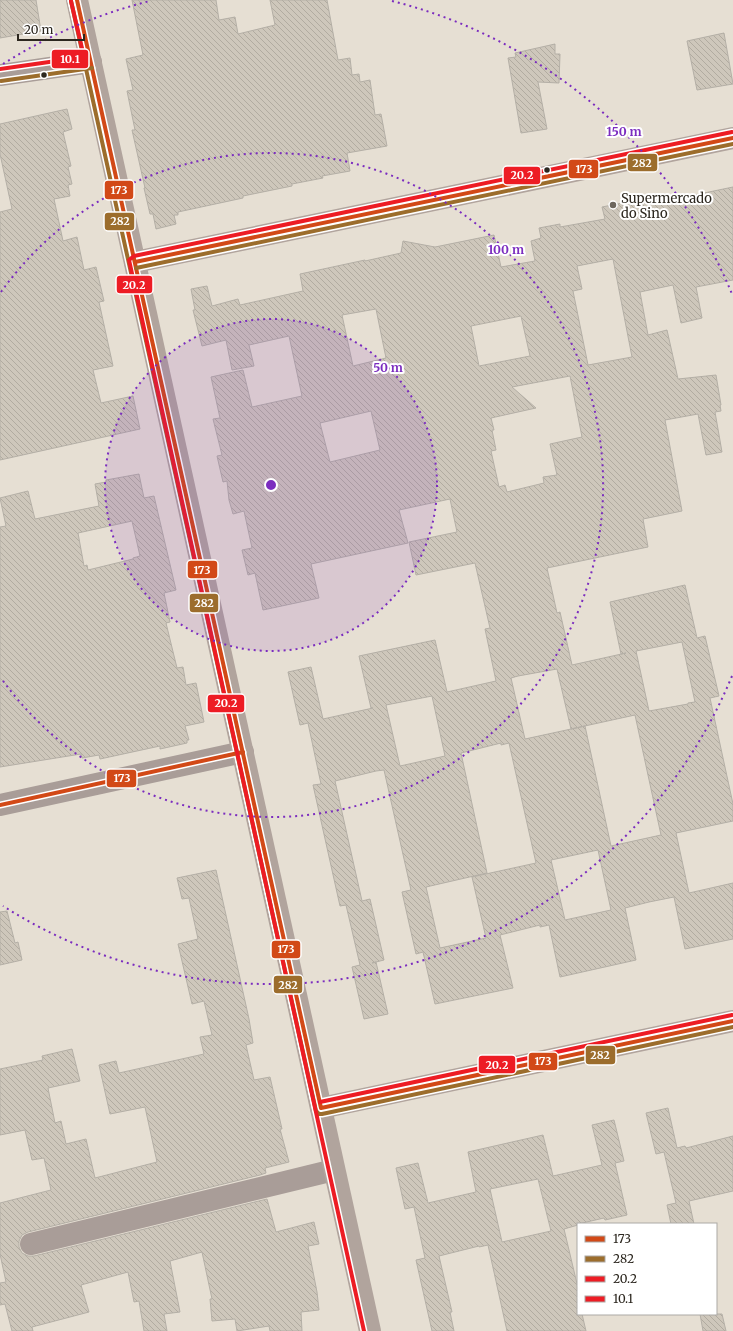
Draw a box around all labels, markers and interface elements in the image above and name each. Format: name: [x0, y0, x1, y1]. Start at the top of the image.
scale bar: [18, 16, 84, 42]
text: 20 m: [24, 22, 53, 37]
line badge: 10.1: [51, 49, 89, 69]
text: 10.1: [60, 52, 80, 66]
unlabelled marker: [39, 70, 49, 80]
text: 150 m: [607, 124, 642, 139]
line badge: 282: [627, 153, 658, 172]
text: 282: [632, 156, 652, 170]
line badge: 173: [568, 159, 599, 179]
text: 173: [575, 162, 593, 176]
unlabelled marker: [542, 165, 552, 175]
line badge: 20.2: [503, 166, 541, 185]
text: 20.2: [511, 168, 534, 182]
line badge: 173: [104, 180, 134, 200]
text: 173: [110, 183, 128, 197]
place label: Supermercado do Sino: [621, 190, 712, 222]
marker: Supermercado do Sino: [608, 200, 618, 210]
line badge: 282: [104, 212, 135, 231]
text: 282: [110, 214, 130, 228]
text: 100 m: [488, 242, 524, 257]
line badge: 20.2: [116, 275, 153, 294]
text: 20.2: [123, 278, 146, 292]
text: 50 m: [373, 360, 403, 375]
centre of rings: [264, 478, 278, 492]
line badge: 173: [187, 560, 218, 579]
text: 173: [193, 563, 211, 577]
line badge: 282: [189, 593, 219, 613]
text: 282: [194, 596, 214, 610]
line badge: 20.2: [207, 694, 245, 713]
text: 20.2: [215, 696, 238, 710]
line badge: 173: [106, 769, 137, 788]
text: 173: [113, 771, 131, 785]
line badge: 173: [271, 940, 301, 959]
text: 173: [277, 942, 295, 956]
line badge: 282: [273, 975, 303, 994]
text: 282: [278, 978, 298, 992]
line badge: 282: [585, 1045, 616, 1065]
text: 282: [590, 1048, 610, 1062]
line badge: 173: [528, 1052, 558, 1071]
text: 173: [534, 1054, 552, 1068]
line badge: 20.2: [478, 1055, 516, 1074]
text: 20.2: [486, 1058, 509, 1072]
legend: [577, 1223, 717, 1315]
text: 173: [613, 1231, 631, 1246]
text: 282: [613, 1251, 634, 1266]
text: 20.2: [613, 1271, 637, 1286]
text: 10.1: [613, 1291, 634, 1306]

